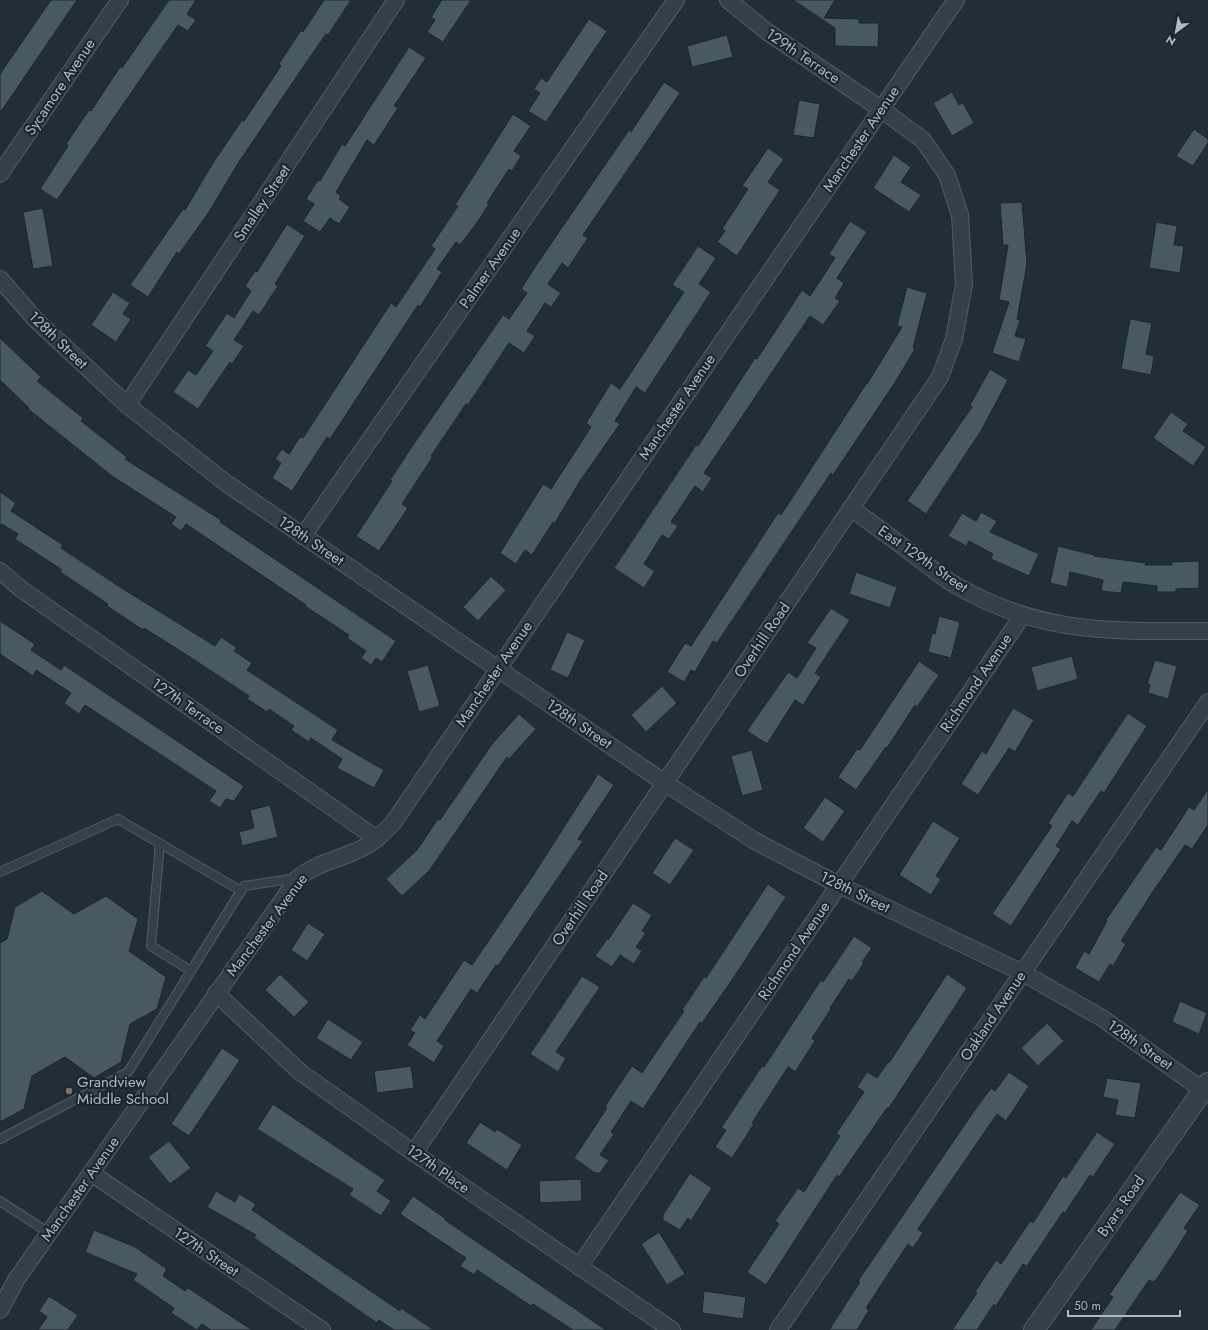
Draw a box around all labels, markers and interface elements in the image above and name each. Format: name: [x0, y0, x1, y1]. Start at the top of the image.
north arrow: [1156, 12, 1196, 52]
street label: 129th Terrace: [761, 23, 845, 89]
text: N: [1163, 31, 1179, 50]
street label: Sycamore Avenue: [19, 34, 101, 140]
street label: Manchester Avenue: [817, 81, 905, 196]
street label: Smalley Street: [228, 160, 296, 246]
street label: Palmer Avenue: [454, 223, 526, 313]
street label: 128th Street: [23, 306, 93, 374]
street label: Manchester Avenue: [633, 349, 721, 464]
street label: 128th Street: [274, 511, 349, 571]
street label: East 129th Street: [874, 520, 973, 598]
street label: Overhill Road: [729, 598, 795, 682]
street label: Manchester Avenue: [450, 616, 538, 731]
street label: Richmond Avenue: [935, 629, 1017, 737]
street label: 127th Terrace: [147, 673, 229, 739]
street label: 128th Street: [542, 694, 617, 754]
street label: Overhill Road: [547, 866, 613, 950]
street label: 128th Street: [816, 866, 894, 919]
street label: Manchester Avenue: [221, 869, 313, 981]
street label: Richmond Avenue: [753, 897, 835, 1005]
street label: Oakland Avenue: [955, 967, 1031, 1065]
street label: 128th Street: [1103, 1014, 1177, 1076]
place label: Grandview Middle School: [77, 1071, 169, 1110]
marker: Grandview Middle School: [64, 1086, 74, 1096]
street label: Manchester Avenue: [35, 1132, 125, 1246]
street label: 127th Place: [402, 1139, 474, 1199]
street label: Byars Road: [1092, 1171, 1150, 1241]
street label: 127th Street: [169, 1222, 244, 1282]
scale bar: [1068, 1292, 1180, 1318]
text: 50 m: [1074, 1297, 1101, 1315]

